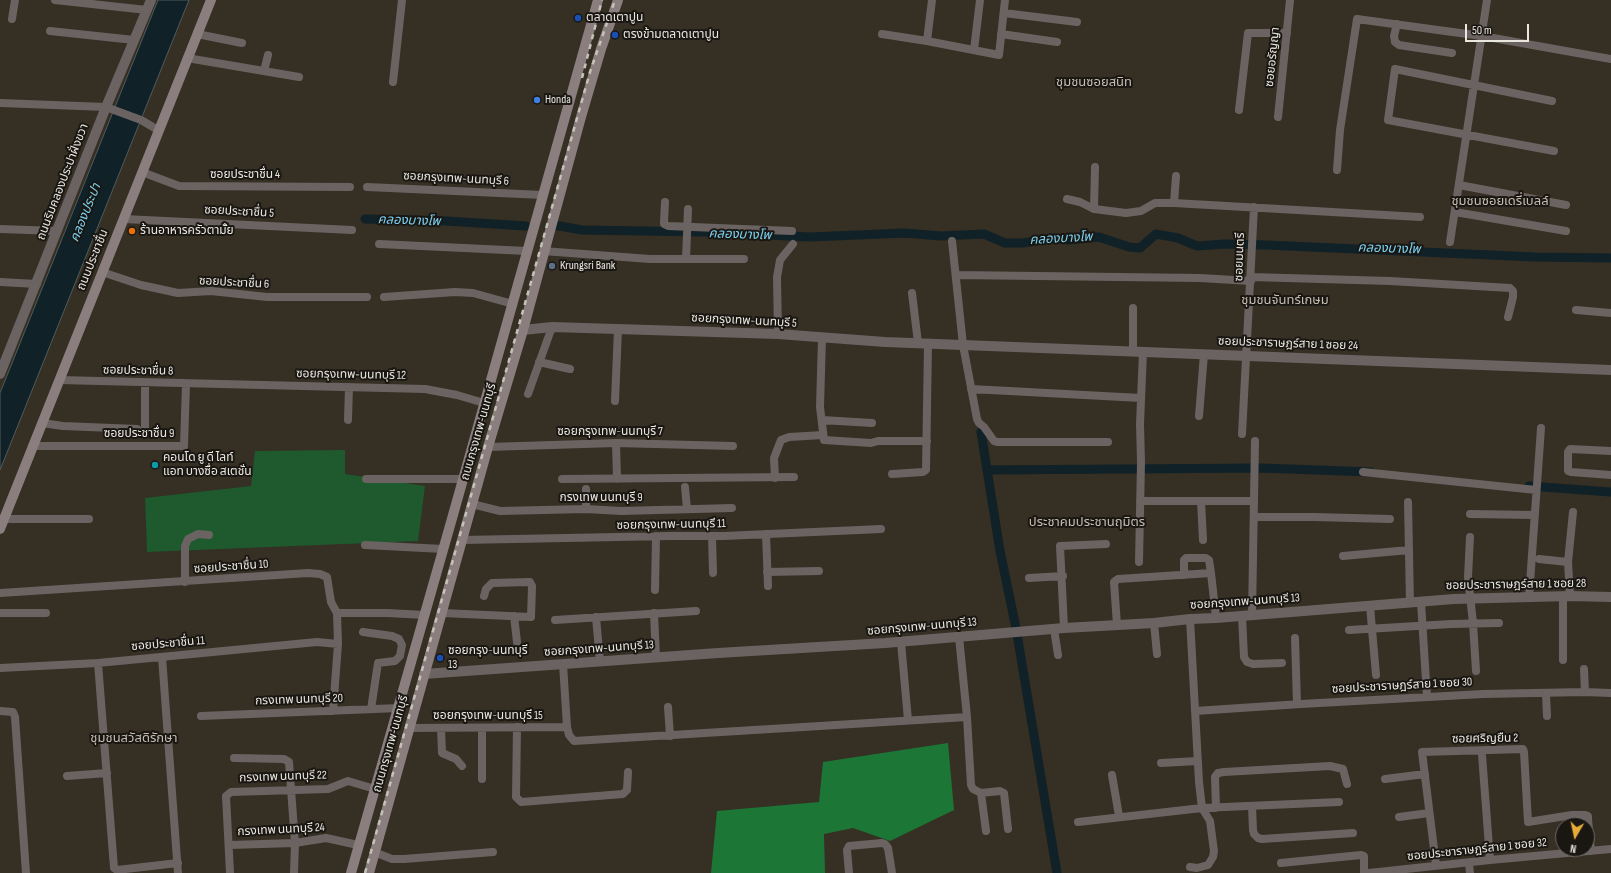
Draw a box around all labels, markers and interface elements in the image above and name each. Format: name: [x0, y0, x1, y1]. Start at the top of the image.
place label: ตลาดเตาปูน: [586, 11, 643, 25]
marker: ตลาดเตาปูน: [573, 13, 583, 23]
scale bar: [1467, 16, 1531, 42]
text: 50 m: [1472, 23, 1492, 38]
street label: ซอยอรัญญา: [1263, 26, 1283, 88]
place label: ตรงข้ามตลาดเตาปูน: [623, 28, 719, 42]
marker: ตรงข้ามตลาดเตาปูน: [610, 30, 620, 40]
district label: ชุมชนซอยสนิท: [1056, 75, 1132, 91]
place label: Honda: [545, 93, 571, 107]
marker: Honda: [532, 95, 542, 105]
street label: ถนนริมคลองประปาฝั่งขวา: [34, 122, 92, 242]
street label: ซอยประชาชื่น 4: [210, 168, 280, 182]
street label: ซอยกรุงเทพ-นนทบุรี 6: [403, 169, 509, 189]
water label: คลองประปา: [67, 182, 105, 244]
district label: ชุมชนซอยเดรี่เบลล์: [1451, 194, 1549, 210]
street label: ซอยประชาชื่น 5: [204, 203, 274, 221]
water label: คลองบางโพ: [377, 212, 441, 230]
place label: ร้านอาหารครัวตามั้ย: [140, 224, 234, 238]
marker: ร้านอาหารครัวตามั้ย: [127, 226, 137, 236]
water label: คลองบางโพ: [708, 226, 772, 244]
street label: ถนนประชาชื่น: [74, 227, 112, 293]
water label: คลองบางโพ: [1029, 230, 1093, 248]
street label: ซอยมนตรี: [1232, 232, 1248, 282]
water label: คลองบางโพ: [1357, 240, 1421, 258]
place label: Krungsri Bank: [560, 259, 615, 273]
marker: Krungsri Bank: [547, 261, 557, 271]
street label: ซอยประชาชื่น 6: [198, 274, 270, 292]
district label: ชุมชนจันทร์เกษม: [1241, 293, 1329, 309]
street label: ซอยกรุงเทพ-นนทบุรี 5: [691, 311, 797, 331]
street label: ซอยประชาราษฎร์สาย 1 ซอย 24: [1218, 334, 1358, 354]
street label: ซอยประชาชื่น 8: [103, 363, 173, 379]
street label: ซอยกรุงเทพ-นนทบุรี 12: [296, 367, 406, 383]
street label: ถนนกรุงเทพ-นนทบุรี: [458, 382, 500, 482]
street label: ซอยกรุงเทพ-นนทบุรี 7: [557, 425, 663, 439]
street label: ซอยประชาชื่น 9: [104, 427, 174, 441]
place label: คอนโด ยู ดี ไลท์ แอท บางซื่อ สเตชั่น: [163, 451, 252, 479]
marker: คอนโด ยู ดี ไลท์ แอท บางซื่อ สเตชั่น: [150, 460, 160, 470]
street label: กรงเทพ นนทบุรี 9: [560, 491, 642, 505]
district label: ประชาคมประชานฤมิตร: [1029, 515, 1145, 531]
street label: ซอยกรุงเทพ-นนทบุรี 11: [616, 517, 726, 533]
street label: ซอยประชาชื่น 10: [193, 557, 269, 577]
street label: ซอยประชาราษฎร์สาย 1 ซอย 28: [1446, 577, 1586, 593]
street label: ซอยกรุงเทพ-นนทบุรี 13: [1190, 591, 1300, 613]
street label: ซอยกรุงเทพ-นนทบุรี 13: [867, 615, 977, 639]
street label: ซอยประชาชื่น 11: [131, 634, 205, 654]
street label: ซอยกรุงเทพ-นนทบุรี 13: [544, 638, 654, 660]
place label: ซอยกรุง-นนทบุรี 13: [448, 644, 528, 672]
marker: ซอยกรุง-นนทบุรี 13: [435, 653, 445, 663]
street label: ซอยประชาราษฎร์สาย 1 ซอย 30: [1331, 675, 1473, 697]
street label: กรงเทพ นนทบุรี 20: [255, 691, 343, 709]
street label: ถนนกรุงเทพ-นนทบุรี: [370, 694, 412, 794]
street label: ซอยกรุงเทพ-นนทบุรี 15: [433, 709, 543, 723]
district label: ชุมชนสวัสดิรักษา: [90, 731, 178, 747]
street label: ซอยศริญยืน 2: [1452, 731, 1518, 747]
street label: กรงเทพ นนทบุรี 22: [239, 768, 327, 786]
north arrow: [1555, 817, 1595, 857]
street label: กรงเทพ นนทบุรี 24: [237, 821, 325, 839]
street label: ซอยประชาราษฎร์สาย 1 ซอย 32: [1406, 836, 1548, 864]
text: N: [1569, 841, 1577, 855]

